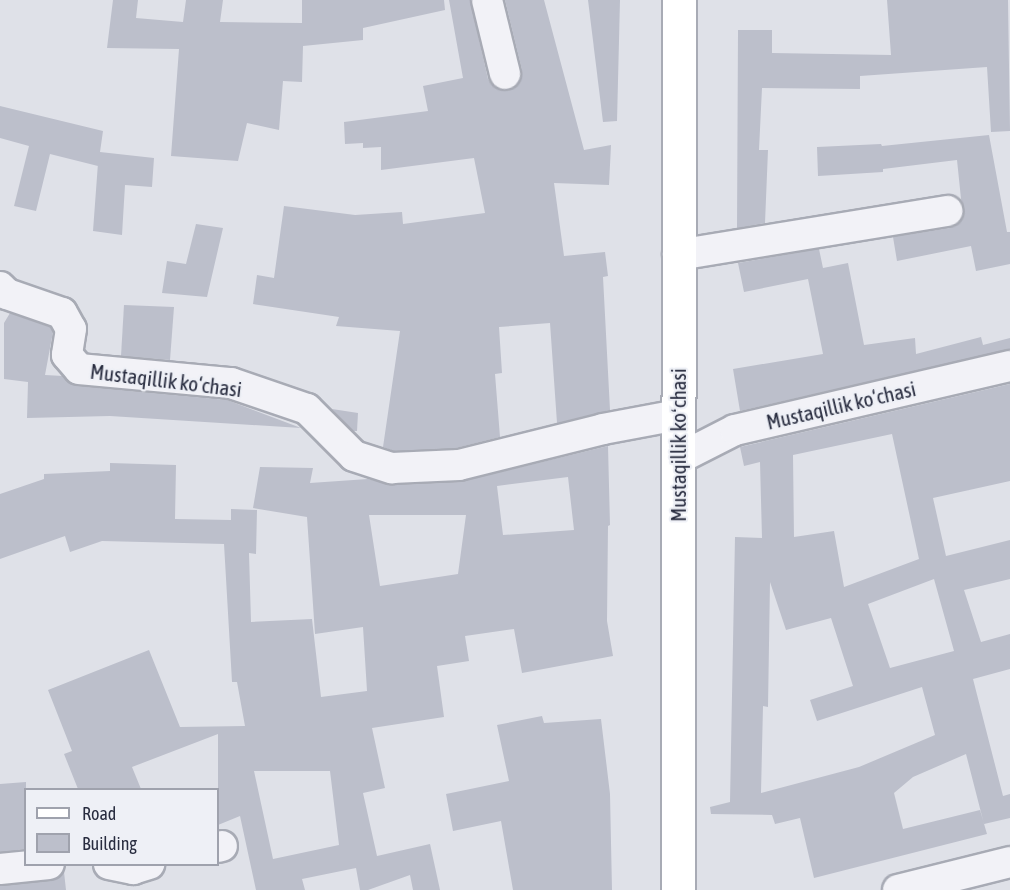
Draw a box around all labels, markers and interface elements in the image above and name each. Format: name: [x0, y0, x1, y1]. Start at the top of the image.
street label: Mustaqillik ko‘chasi: [89, 358, 243, 402]
street label: Mustaqillik koʻchasi: [665, 368, 691, 522]
street label: Mustaqillik ko‘chasi: [764, 376, 918, 434]
legend: [24, 788, 219, 866]
text: Road: [82, 803, 116, 824]
text: Building: [82, 833, 137, 854]

